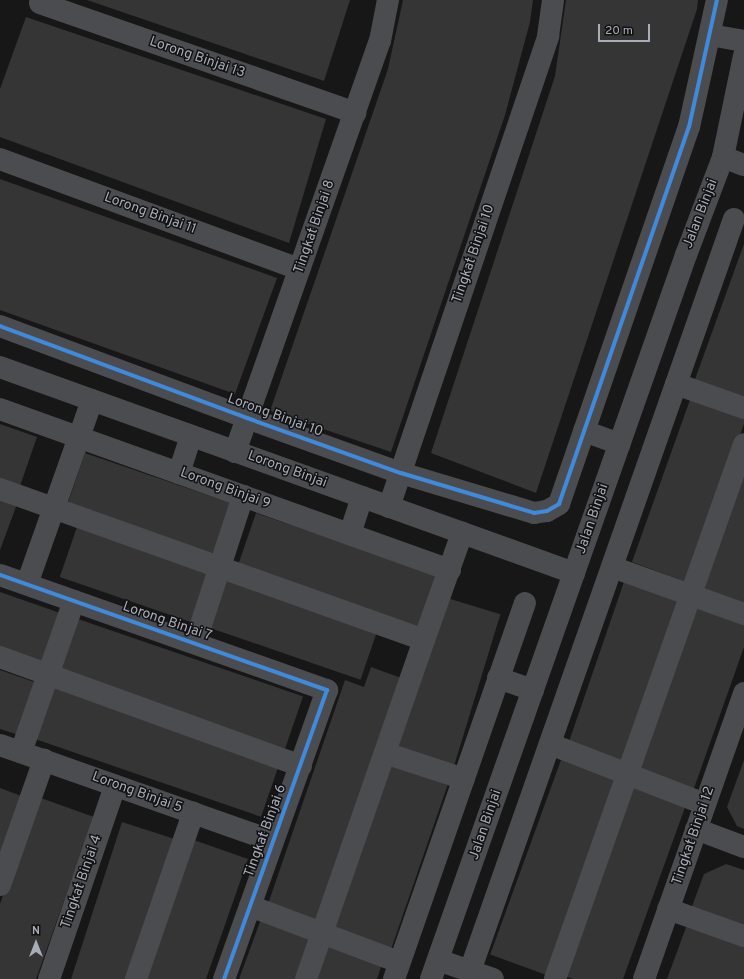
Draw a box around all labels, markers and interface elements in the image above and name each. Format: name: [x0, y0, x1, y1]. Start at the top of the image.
scale bar: [600, 16, 652, 42]
text: 20 m: [605, 23, 633, 39]
street label: Lorong Binjai 13: [147, 34, 247, 82]
street label: Jalan Binjai: [680, 177, 722, 251]
street label: Tingkat Binjai 8: [291, 178, 339, 276]
street label: Lorong Binjai 11: [102, 190, 198, 238]
street label: Tingkat Binjai 10: [449, 202, 499, 306]
street label: Lorong Binjai 10: [225, 391, 325, 441]
street label: Lorong Binjai: [245, 448, 329, 492]
street label: Lorong Binjai 9: [178, 465, 272, 513]
street label: Jalan Binjai: [573, 482, 613, 556]
street label: Lorong Binjai 7: [120, 599, 214, 645]
street label: Lorong Binjai 5: [89, 769, 185, 817]
street label: Tingkat Binjai 6: [241, 782, 291, 880]
street label: Tingkat Binjai 12: [669, 785, 719, 887]
street label: Jalan Binjai: [466, 788, 506, 862]
street label: Tingkat Binjai 4: [58, 833, 106, 931]
north arrow: [16, 923, 56, 963]
text: N: [32, 924, 40, 938]

